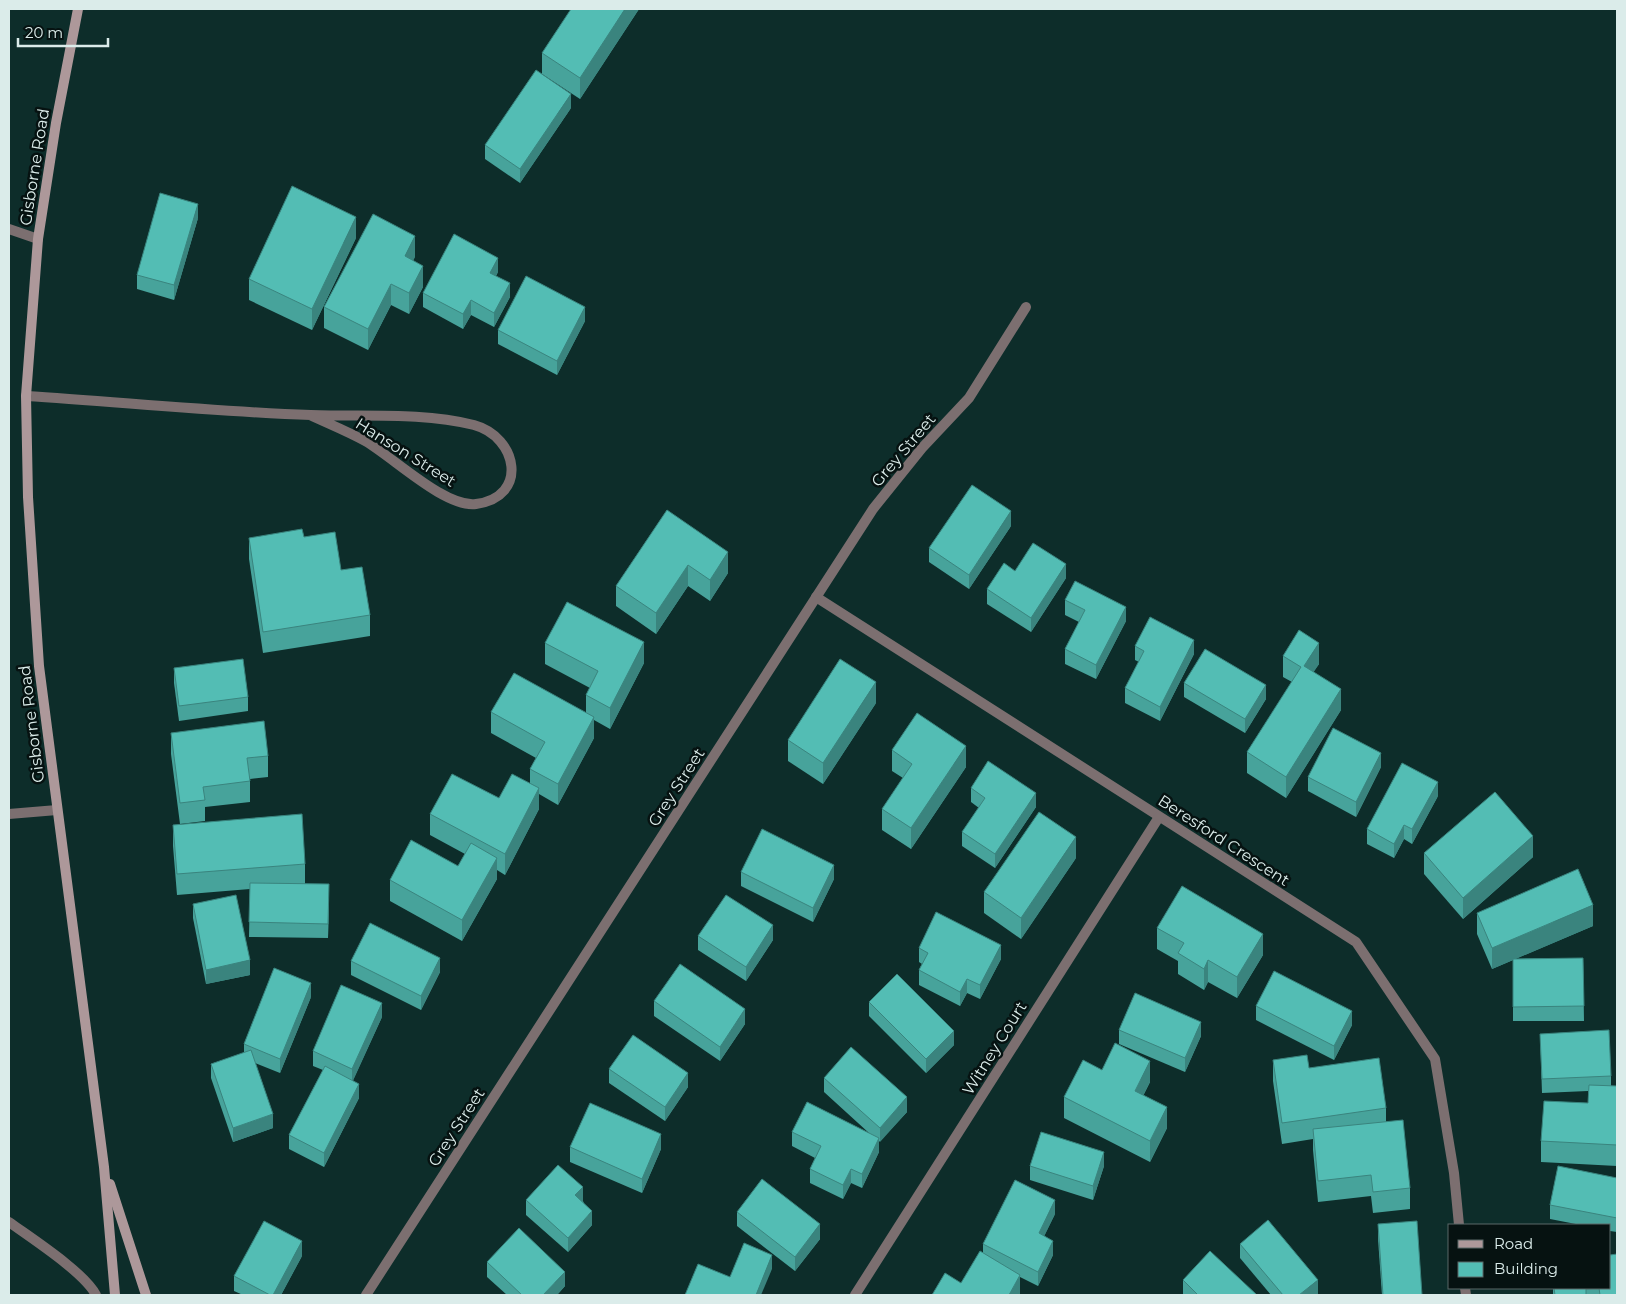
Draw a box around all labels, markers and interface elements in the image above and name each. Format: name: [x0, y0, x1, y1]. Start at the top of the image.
scale bar: [18, 15, 108, 47]
text: 20 m: [25, 23, 63, 42]
street label: Gisborne Road: [16, 107, 53, 227]
street label: Grey Street: [867, 410, 940, 491]
street label: Hanson Street: [352, 414, 460, 491]
street label: Gisborne Road: [15, 664, 48, 784]
street label: Grey Street: [644, 744, 709, 830]
street label: Beresford Crescent: [1154, 791, 1293, 890]
street label: Witney Court: [958, 998, 1031, 1098]
street label: Grey Street: [424, 1084, 489, 1170]
legend: [1448, 1224, 1611, 1289]
text: Road: [1494, 1234, 1533, 1253]
text: Building: [1494, 1259, 1558, 1278]

